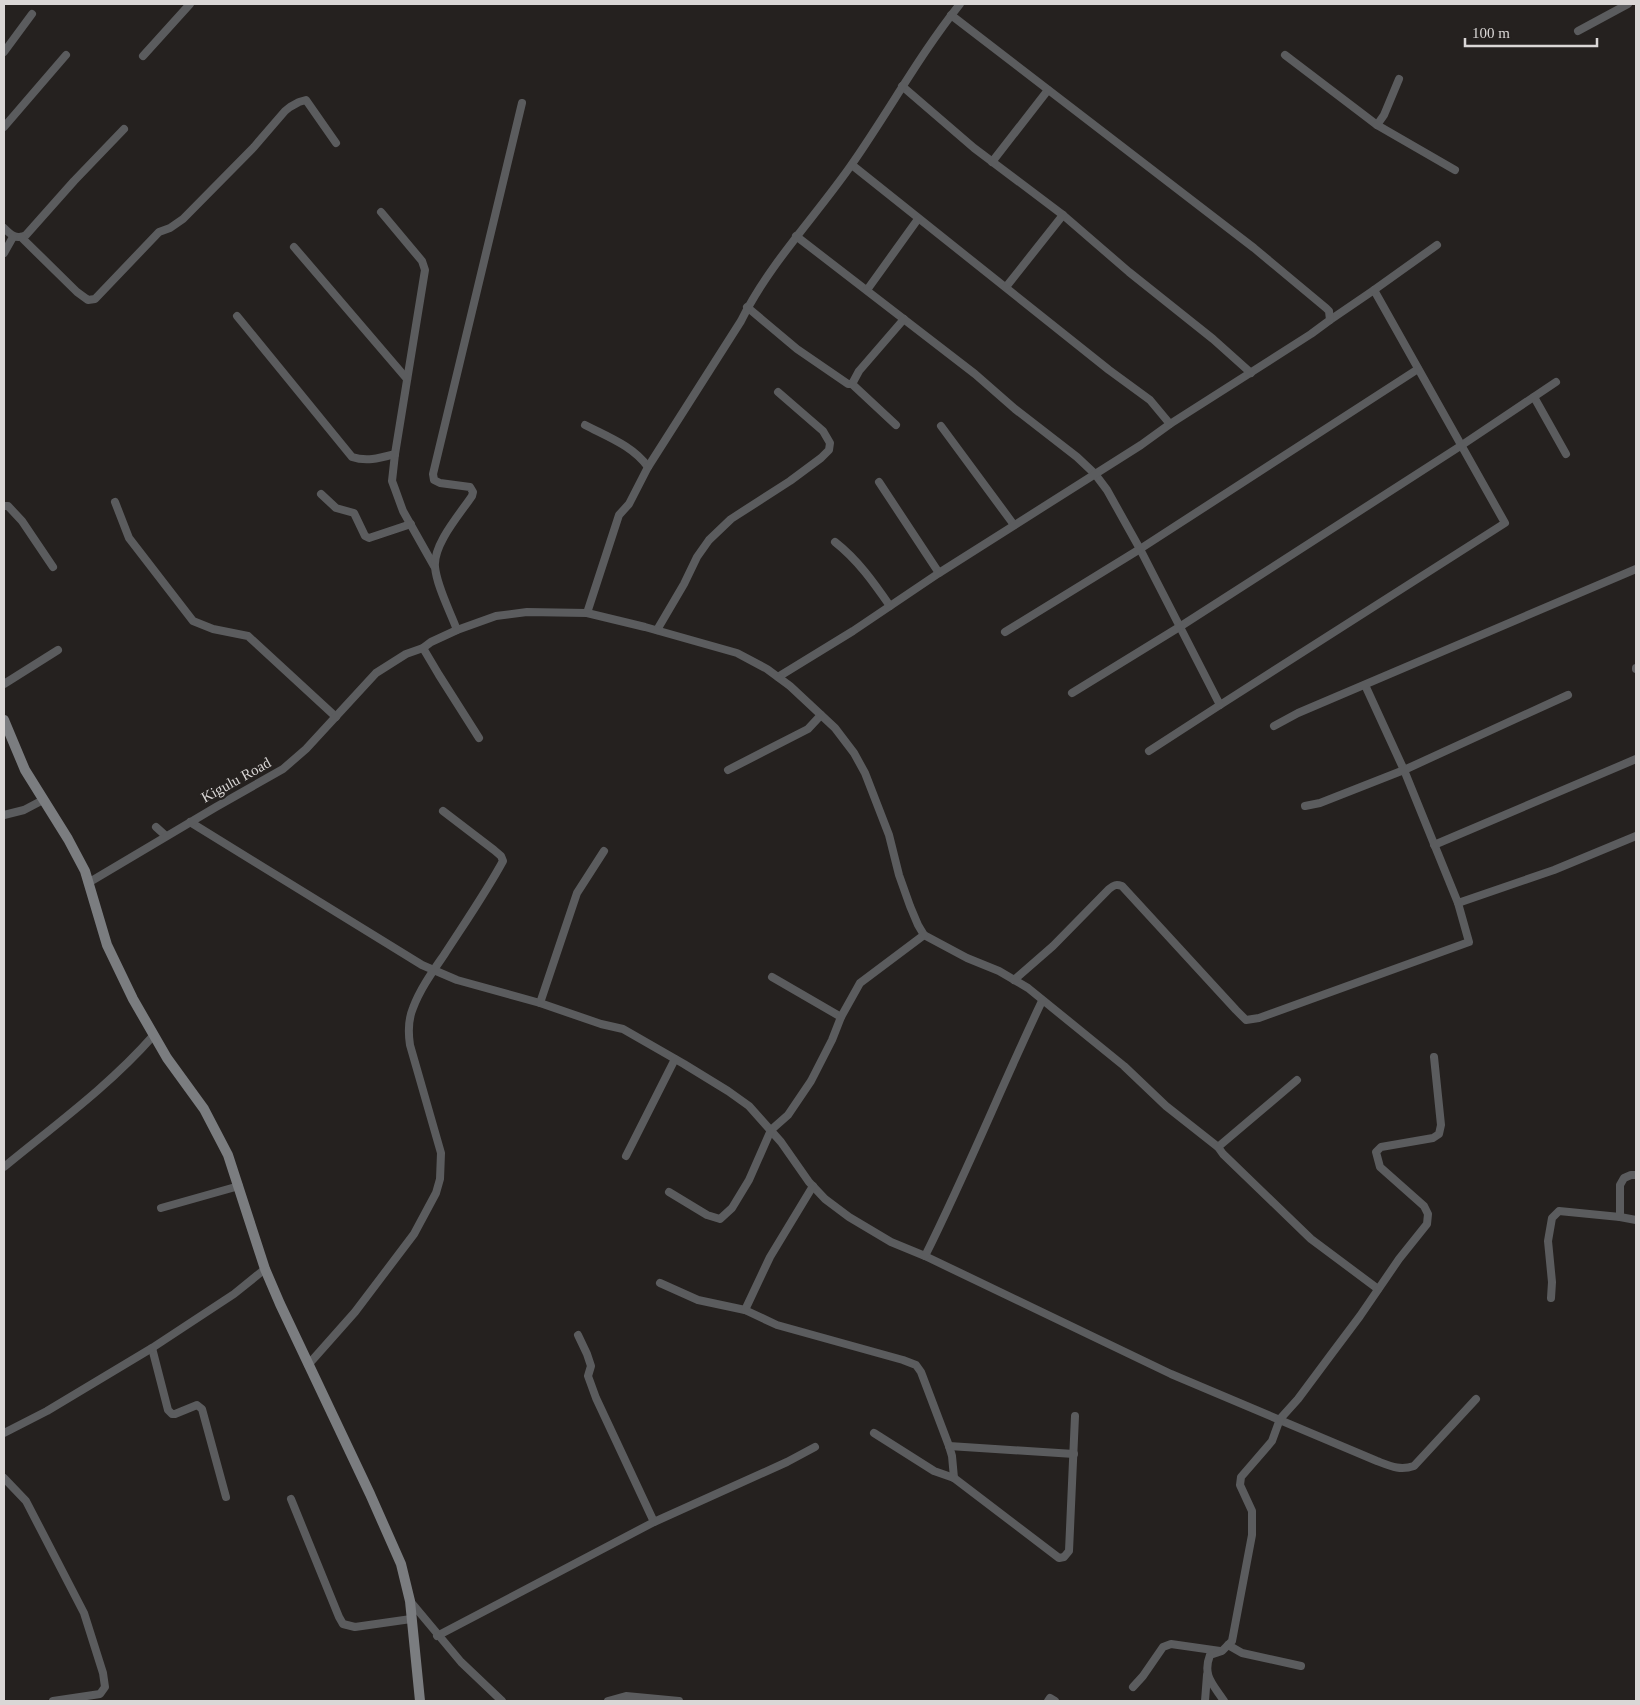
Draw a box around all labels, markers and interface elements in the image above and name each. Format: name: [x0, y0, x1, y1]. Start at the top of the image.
scale bar: [1465, 15, 1598, 47]
text: 100 m: [1472, 25, 1510, 41]
street label: Kigulu Road: [198, 754, 274, 806]

